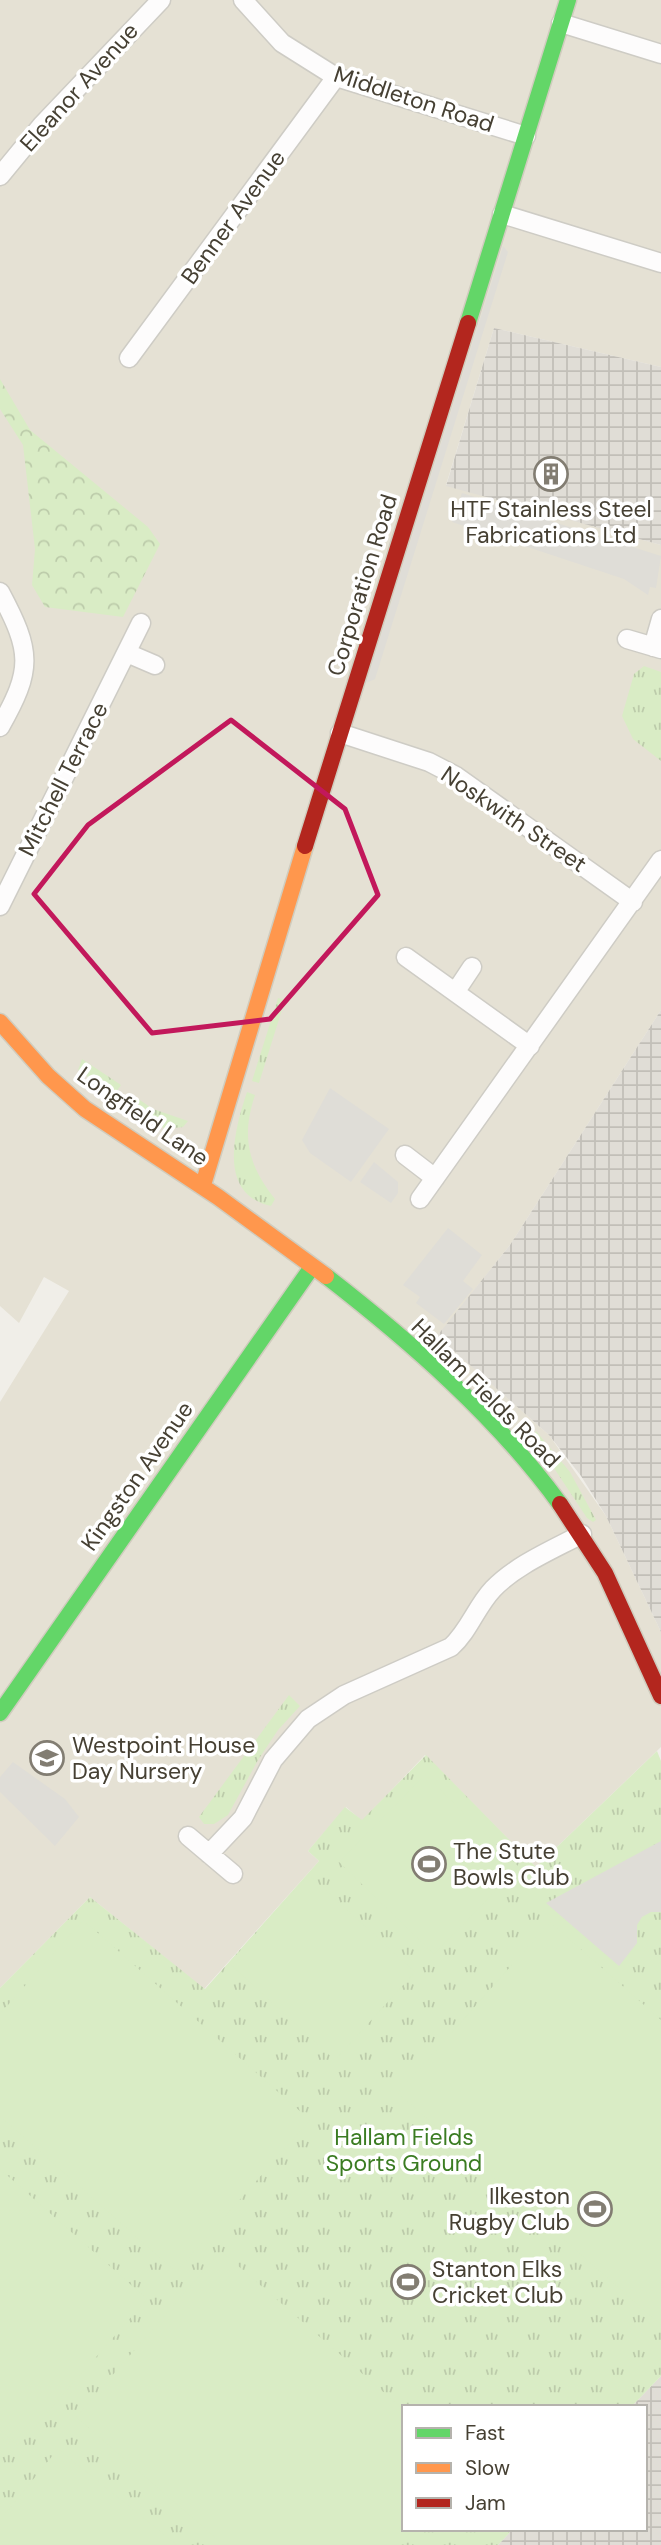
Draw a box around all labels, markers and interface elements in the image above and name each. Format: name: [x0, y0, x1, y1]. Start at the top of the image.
street label: Eleanor Avenue: [13, 16, 145, 158]
street label: Middleton Road: [330, 59, 498, 139]
street label: Benner Avenue: [174, 144, 292, 290]
building icon: HTF Stainless Steel Fabrications Ltd: [532, 455, 570, 493]
street label: Corporation Road: [320, 491, 404, 679]
place label: HTF Stainless Steel Fabrications Ltd: [450, 494, 652, 550]
street label: Mitchell Terrace: [11, 697, 115, 861]
street label: Noskwith Street: [435, 759, 593, 879]
street label: Longfield Lane: [71, 1060, 215, 1172]
street label: Hallam Fields Road: [405, 1312, 567, 1474]
street label: Kingston Avenue: [74, 1395, 200, 1557]
place label: Westpoint House Day Nursery: [72, 1730, 255, 1786]
school or university icon: Westpoint House Day Nursery: [28, 1739, 66, 1777]
place label: The Stute Bowls Club: [453, 1836, 570, 1892]
sports icon: The Stute Bowls Club: [410, 1845, 448, 1883]
park label: Hallam Fields Sports Ground: [326, 2122, 482, 2178]
place label: Ilkeston Rugby Club: [449, 2181, 570, 2237]
sports icon: Ilkeston Rugby Club: [576, 2190, 614, 2228]
place label: Stanton Elks Cricket Club: [432, 2254, 563, 2310]
sports icon: Stanton Elks Cricket Club: [389, 2263, 427, 2301]
legend: [402, 2405, 647, 2531]
text: Fast: [465, 2419, 505, 2447]
text: Slow: [465, 2454, 510, 2482]
text: Jam: [465, 2489, 506, 2517]

